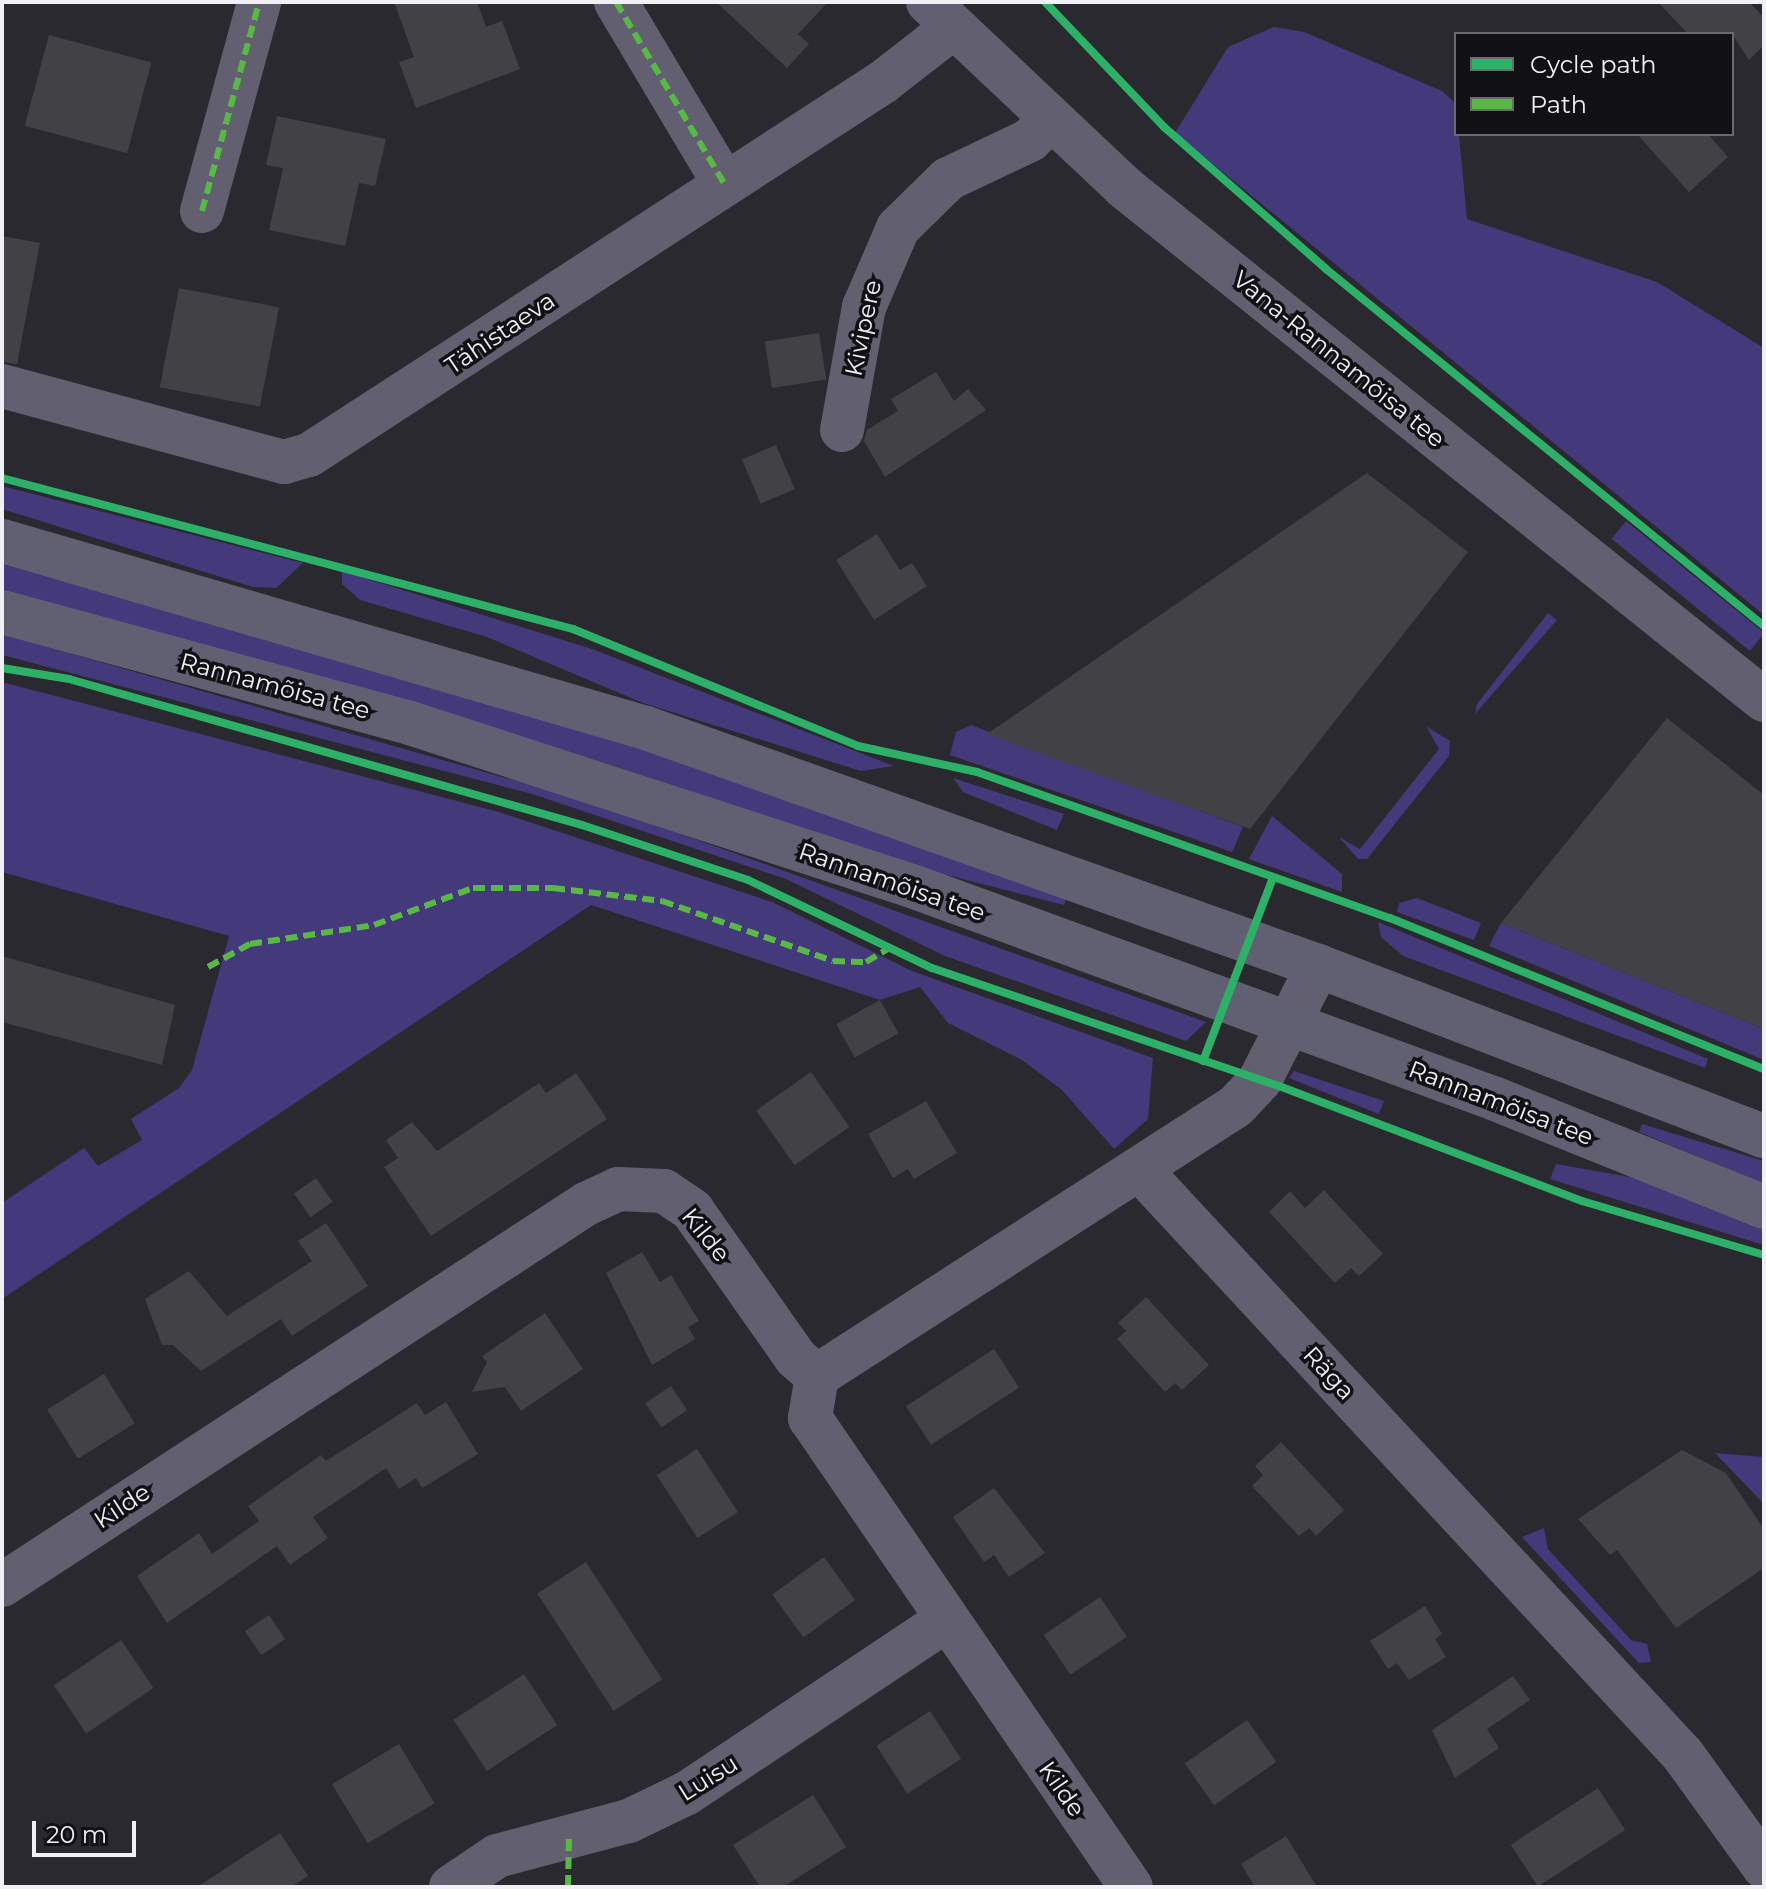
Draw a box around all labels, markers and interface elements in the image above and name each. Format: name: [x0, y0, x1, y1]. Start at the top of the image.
legend: [1454, 32, 1734, 136]
text: Cycle path: [1530, 50, 1657, 79]
text: Path: [1530, 90, 1587, 119]
street label: Vana-Rannamõisa tee: [1227, 265, 1451, 453]
street label: Kivipere: [839, 277, 887, 379]
street label: Tähistaeva: [440, 286, 560, 380]
street label: Rannamõisa tee: [177, 647, 373, 725]
street label: Rannamõisa tee: [795, 837, 989, 927]
street label: Rannamõisa tee: [1405, 1055, 1597, 1151]
street label: Kilde: [676, 1202, 736, 1268]
street label: Räga: [1297, 1341, 1361, 1405]
street label: Kilde: [89, 1477, 155, 1535]
street label: Luisu: [673, 1749, 743, 1807]
street label: Kilde: [1033, 1756, 1091, 1822]
scale bar: [36, 1805, 140, 1855]
text: 20 m: [46, 1820, 107, 1849]

